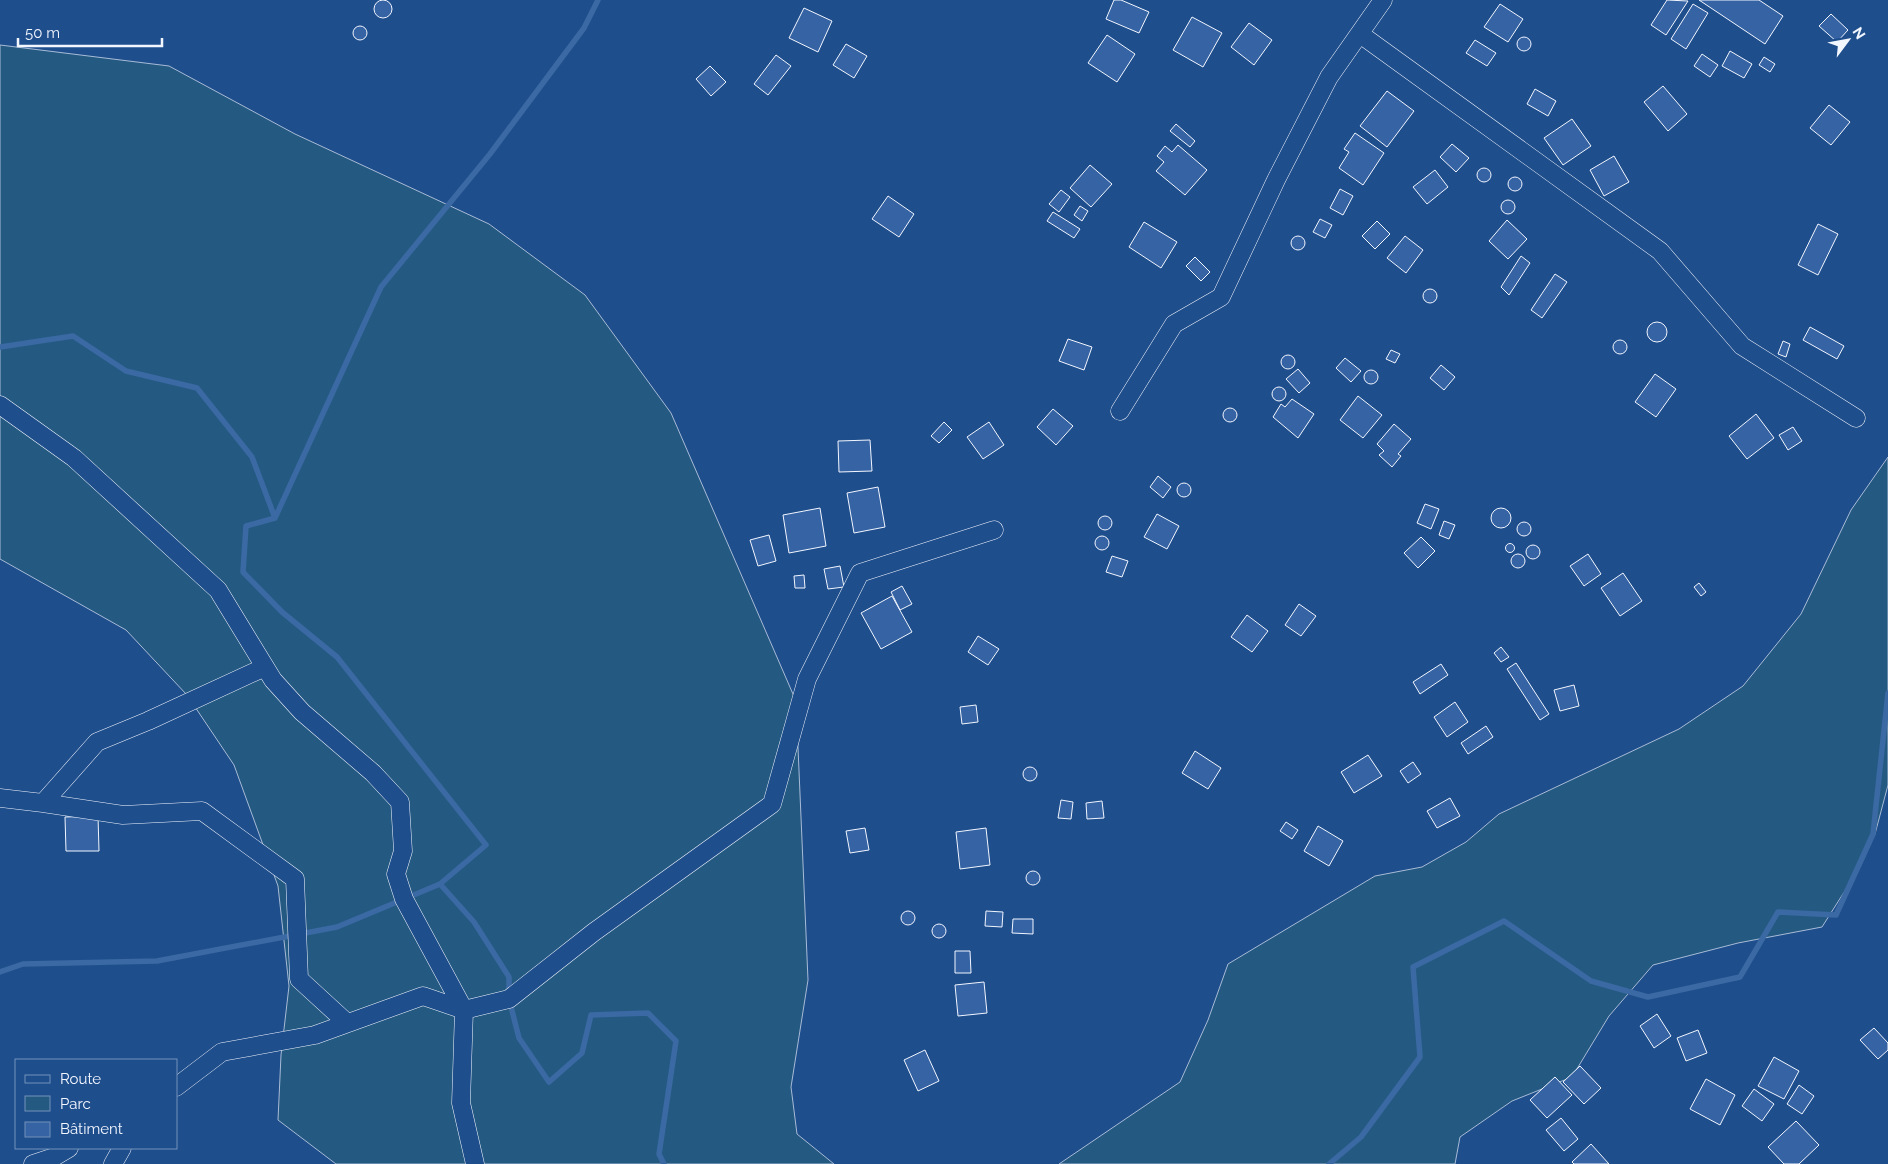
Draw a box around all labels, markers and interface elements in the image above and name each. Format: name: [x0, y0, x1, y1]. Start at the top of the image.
scale bar: [18, 15, 161, 47]
north arrow: [1823, 15, 1873, 65]
text: 50 m: [25, 24, 60, 42]
text: N: [1849, 24, 1869, 42]
legend: [15, 1059, 178, 1149]
text: Route: [60, 1070, 101, 1088]
text: Parc: [60, 1095, 91, 1113]
text: Bâtiment: [60, 1120, 123, 1138]

